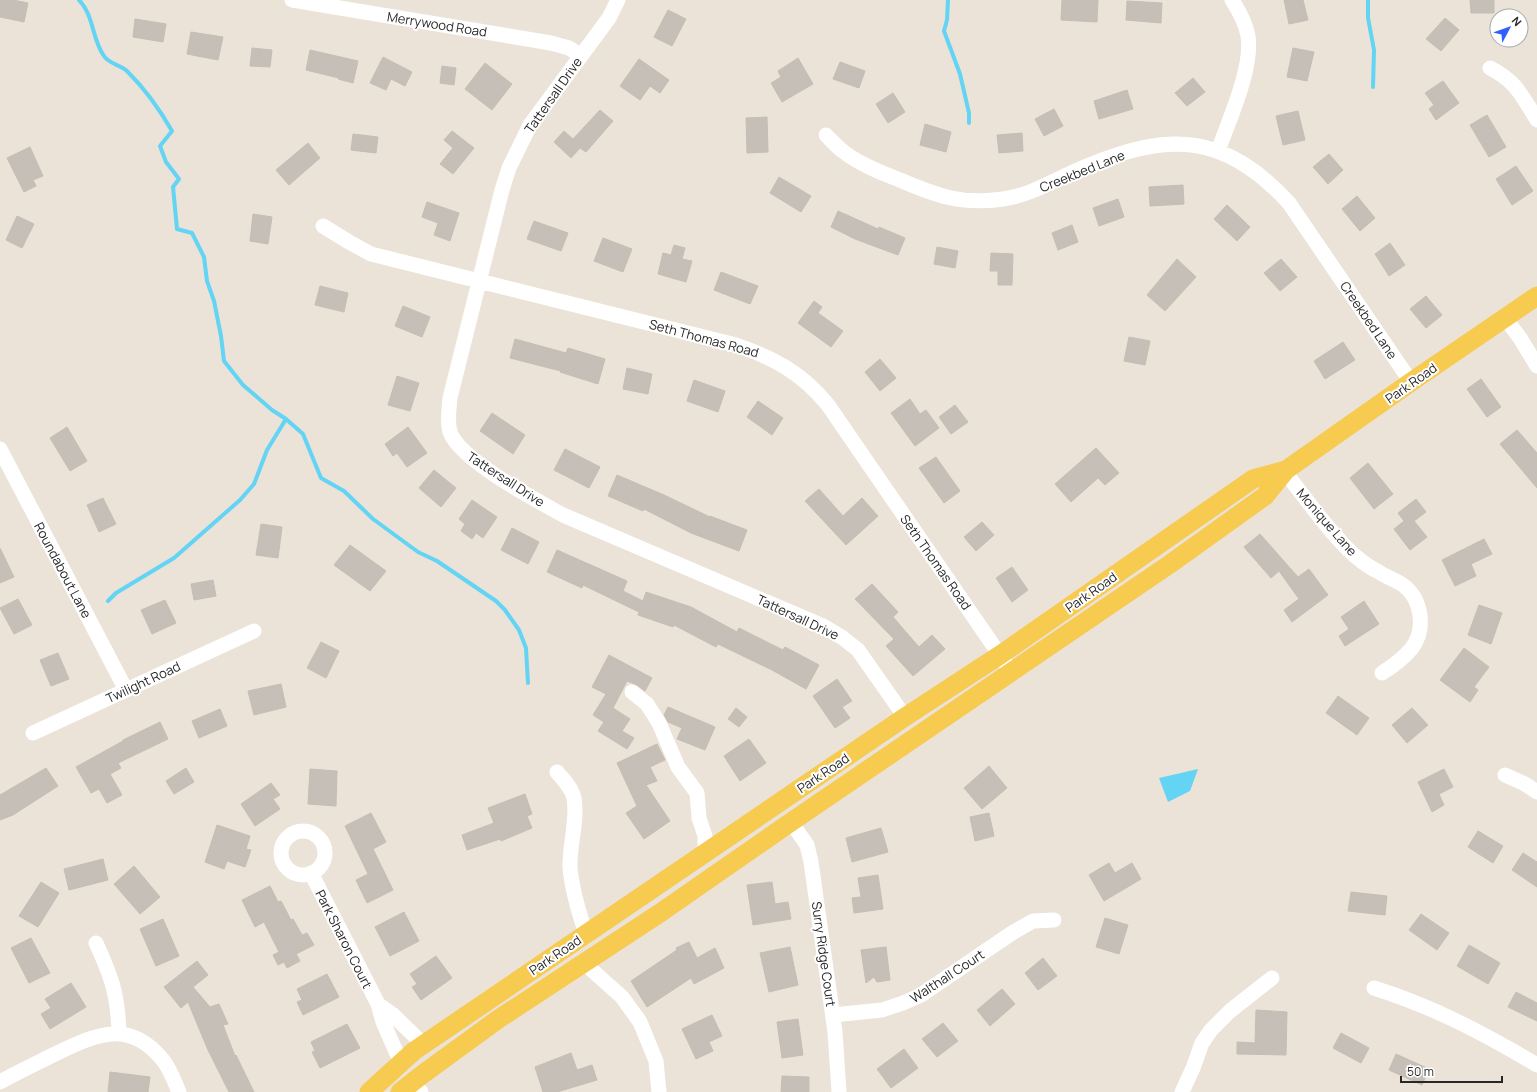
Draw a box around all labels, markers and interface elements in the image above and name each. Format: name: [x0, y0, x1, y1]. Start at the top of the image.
street label: Merrywood Road: [386, 7, 488, 41]
north arrow: [1489, 8, 1529, 48]
text: N: [1509, 13, 1525, 29]
street label: Tattersall Drive: [520, 53, 586, 137]
street label: Creekbed Lane: [1037, 146, 1128, 196]
street label: Creekbed Lane: [1336, 278, 1402, 363]
street label: Seth Thomas Road: [647, 315, 761, 361]
street label: Park Road: [1382, 359, 1440, 407]
street label: Tattersall Drive: [464, 447, 548, 511]
street label: Monique Lane: [1293, 484, 1362, 560]
street label: Seth Thomas Road: [896, 511, 976, 613]
street label: Roundabout Lane: [30, 519, 96, 621]
street label: Park Road: [1062, 568, 1120, 616]
street label: Tattersall Drive: [754, 590, 842, 644]
street label: Twilight Road: [103, 657, 183, 707]
street label: Park Road: [793, 749, 853, 797]
street label: Park Sharon Court: [311, 887, 377, 991]
street label: Surry Ridge Court: [808, 900, 840, 1008]
street label: Park Road: [525, 931, 585, 979]
street label: Walthall Court: [906, 945, 988, 1007]
scale bar: [1401, 1058, 1502, 1084]
text: 50 m: [1407, 1063, 1434, 1080]

